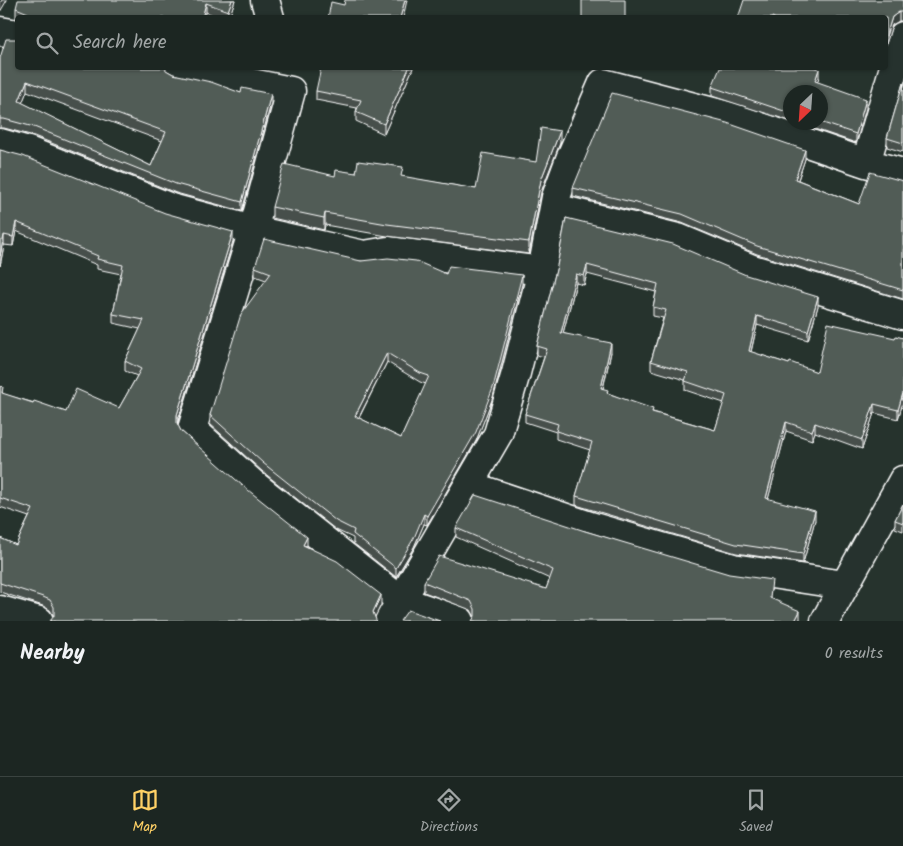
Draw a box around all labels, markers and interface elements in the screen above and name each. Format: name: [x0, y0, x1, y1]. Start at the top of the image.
search box: [15, 15, 888, 70]
text: Search here: [73, 28, 167, 58]
icon: search: [33, 29, 61, 57]
north arrow: [783, 85, 828, 130]
text: Nearby: [20, 637, 85, 670]
text: 0 results: [825, 641, 883, 666]
tab: Map: [131, 786, 159, 838]
tab: Directions: [420, 786, 478, 838]
tab: Saved: [739, 786, 772, 838]

